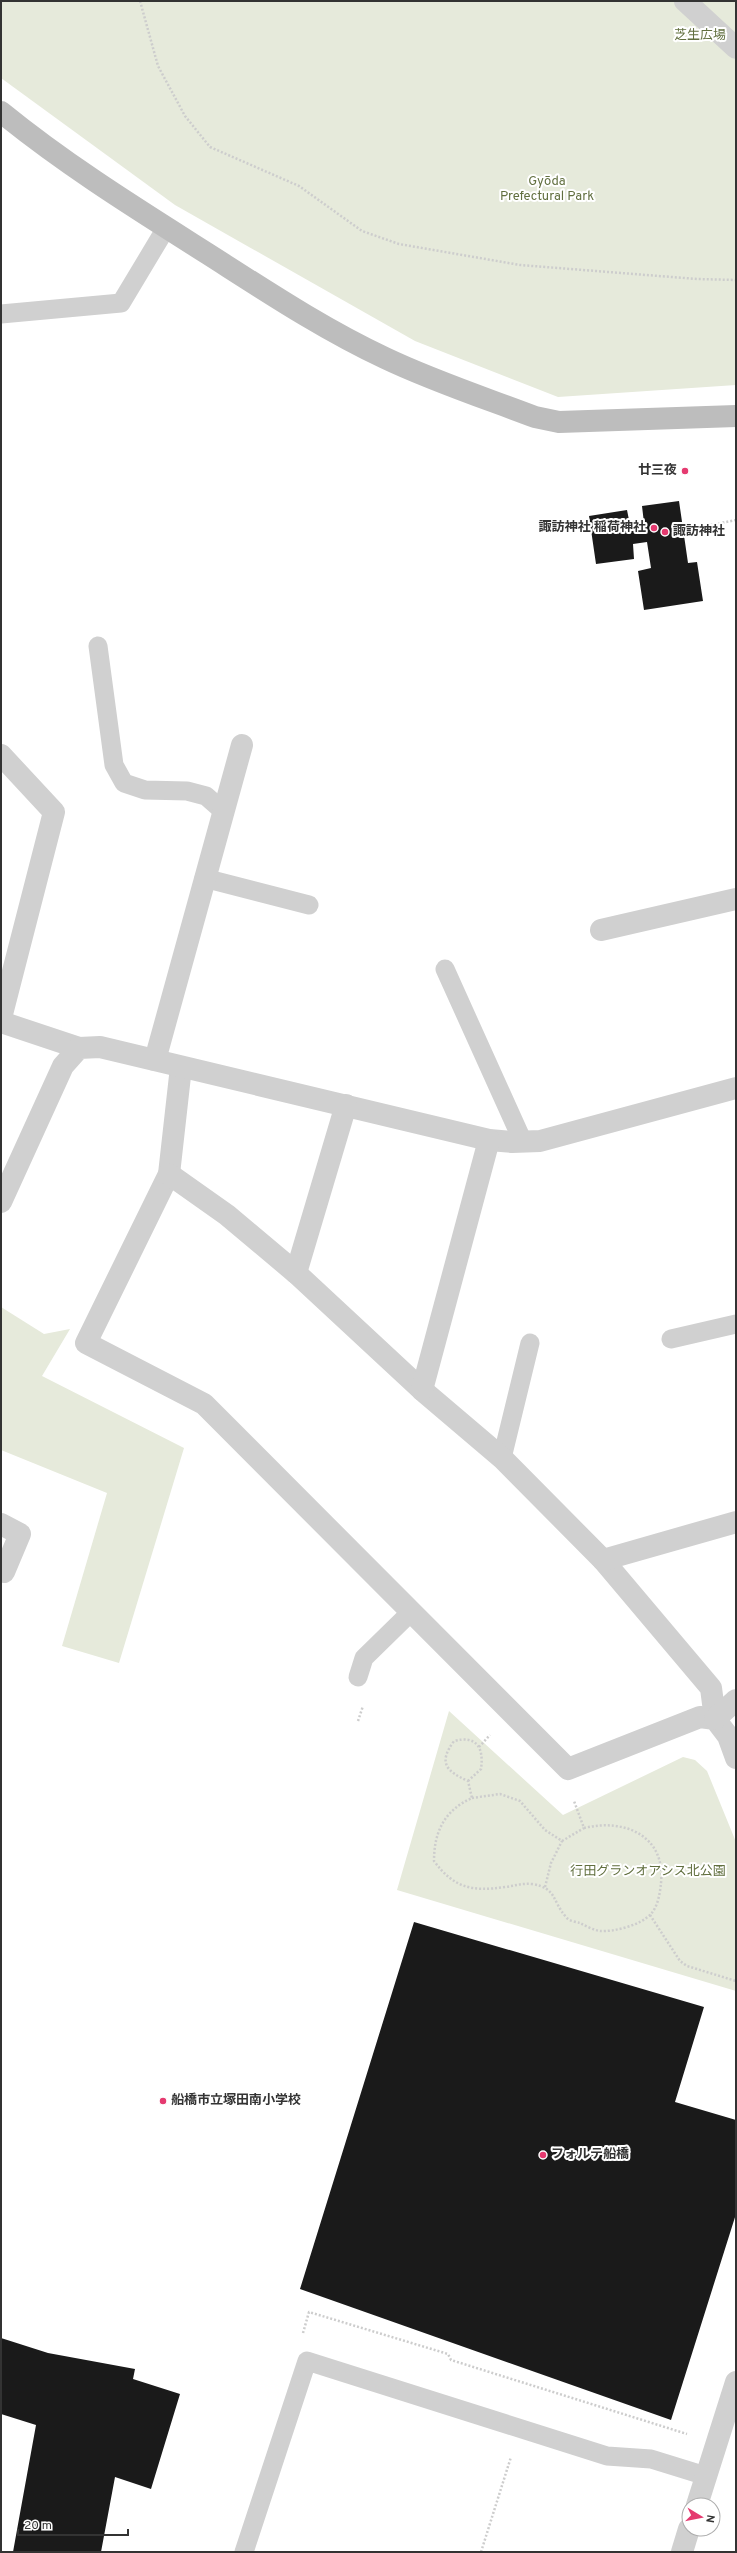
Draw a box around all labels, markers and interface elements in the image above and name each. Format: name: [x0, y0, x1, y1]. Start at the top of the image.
park label: 芝生広場: [674, 28, 726, 44]
park label: Gyōda Prefectural Park: [500, 174, 594, 205]
place label: 廿三夜: [638, 463, 677, 479]
marker: 廿三夜: [680, 466, 690, 476]
place label: 諏訪神社 稲荷神社: [539, 519, 646, 536]
marker: 諏訪神社 稲荷神社: [649, 523, 659, 533]
place label: 諏訪神社: [673, 523, 725, 540]
marker: 諏訪神社: [660, 527, 670, 537]
park label: 行田グランオアシス北公園: [570, 1863, 726, 1880]
place label: 船橋市立塚田南小学校: [171, 2092, 301, 2109]
marker: 船橋市立塚田南小学校: [158, 2096, 168, 2106]
place label: フォルテ船橋: [551, 2146, 629, 2163]
marker: フォルテ船橋: [538, 2150, 548, 2160]
north arrow: [681, 2497, 721, 2537]
scale bar: [18, 2511, 128, 2537]
text: N: [702, 2513, 717, 2524]
text: 20 m: [24, 2518, 52, 2534]

